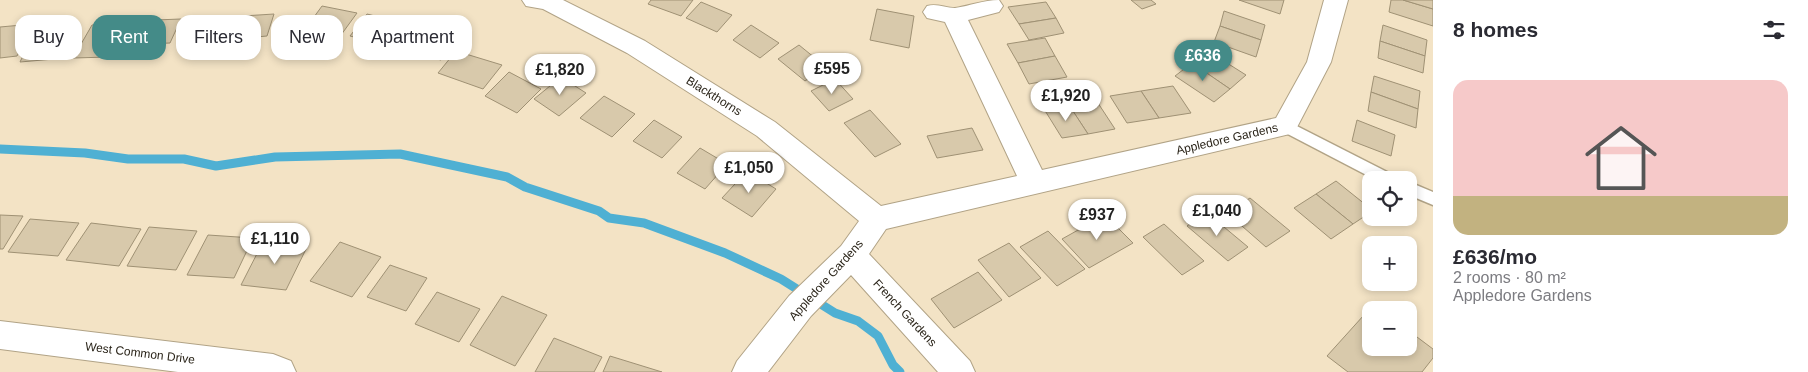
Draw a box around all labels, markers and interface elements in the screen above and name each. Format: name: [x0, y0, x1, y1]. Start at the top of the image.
chip: Buy: [15, 15, 82, 60]
chip: Rent: [92, 15, 166, 60]
chip: Filters: [176, 15, 261, 60]
chip: New: [271, 15, 343, 60]
chip: Apartment: [353, 15, 472, 60]
icon: filters: [1760, 16, 1788, 44]
text: 8 homes: [1453, 18, 1538, 41]
pin: £636: [1173, 39, 1233, 82]
text: £636: [1185, 47, 1221, 64]
pin: £595: [802, 52, 862, 95]
pin: £1,820: [519, 54, 601, 96]
text: £595: [814, 60, 850, 77]
text: £1,820: [536, 61, 584, 78]
street label: Blackthorns: [684, 73, 744, 119]
pin: £1,920: [1025, 80, 1107, 122]
text: £1,920: [1042, 87, 1090, 104]
icon: home: [1576, 113, 1666, 203]
street label: Appledore Gardens: [1175, 120, 1279, 158]
pin: £1,050: [708, 152, 790, 194]
text: £1,050: [725, 159, 773, 176]
map controls: [1362, 171, 1417, 356]
button: locate: [1362, 171, 1417, 226]
pin: £1,040: [1176, 194, 1258, 237]
pin: £937: [1067, 198, 1127, 241]
text: £1,040: [1193, 202, 1241, 219]
text: £937: [1079, 206, 1115, 223]
pin: £1,110: [234, 222, 316, 265]
text: £1,110: [251, 230, 299, 247]
button: +: [1362, 236, 1417, 291]
street label: Appledore Gardens: [786, 237, 866, 323]
text: £636/mo: [1453, 245, 1537, 268]
text: 2 rooms · 80 m²: [1453, 269, 1566, 286]
street label: French Gardens: [870, 277, 940, 349]
text: Appledore Gardens: [1453, 287, 1592, 304]
button: −: [1362, 301, 1417, 356]
street label: West Common Drive: [84, 339, 196, 367]

